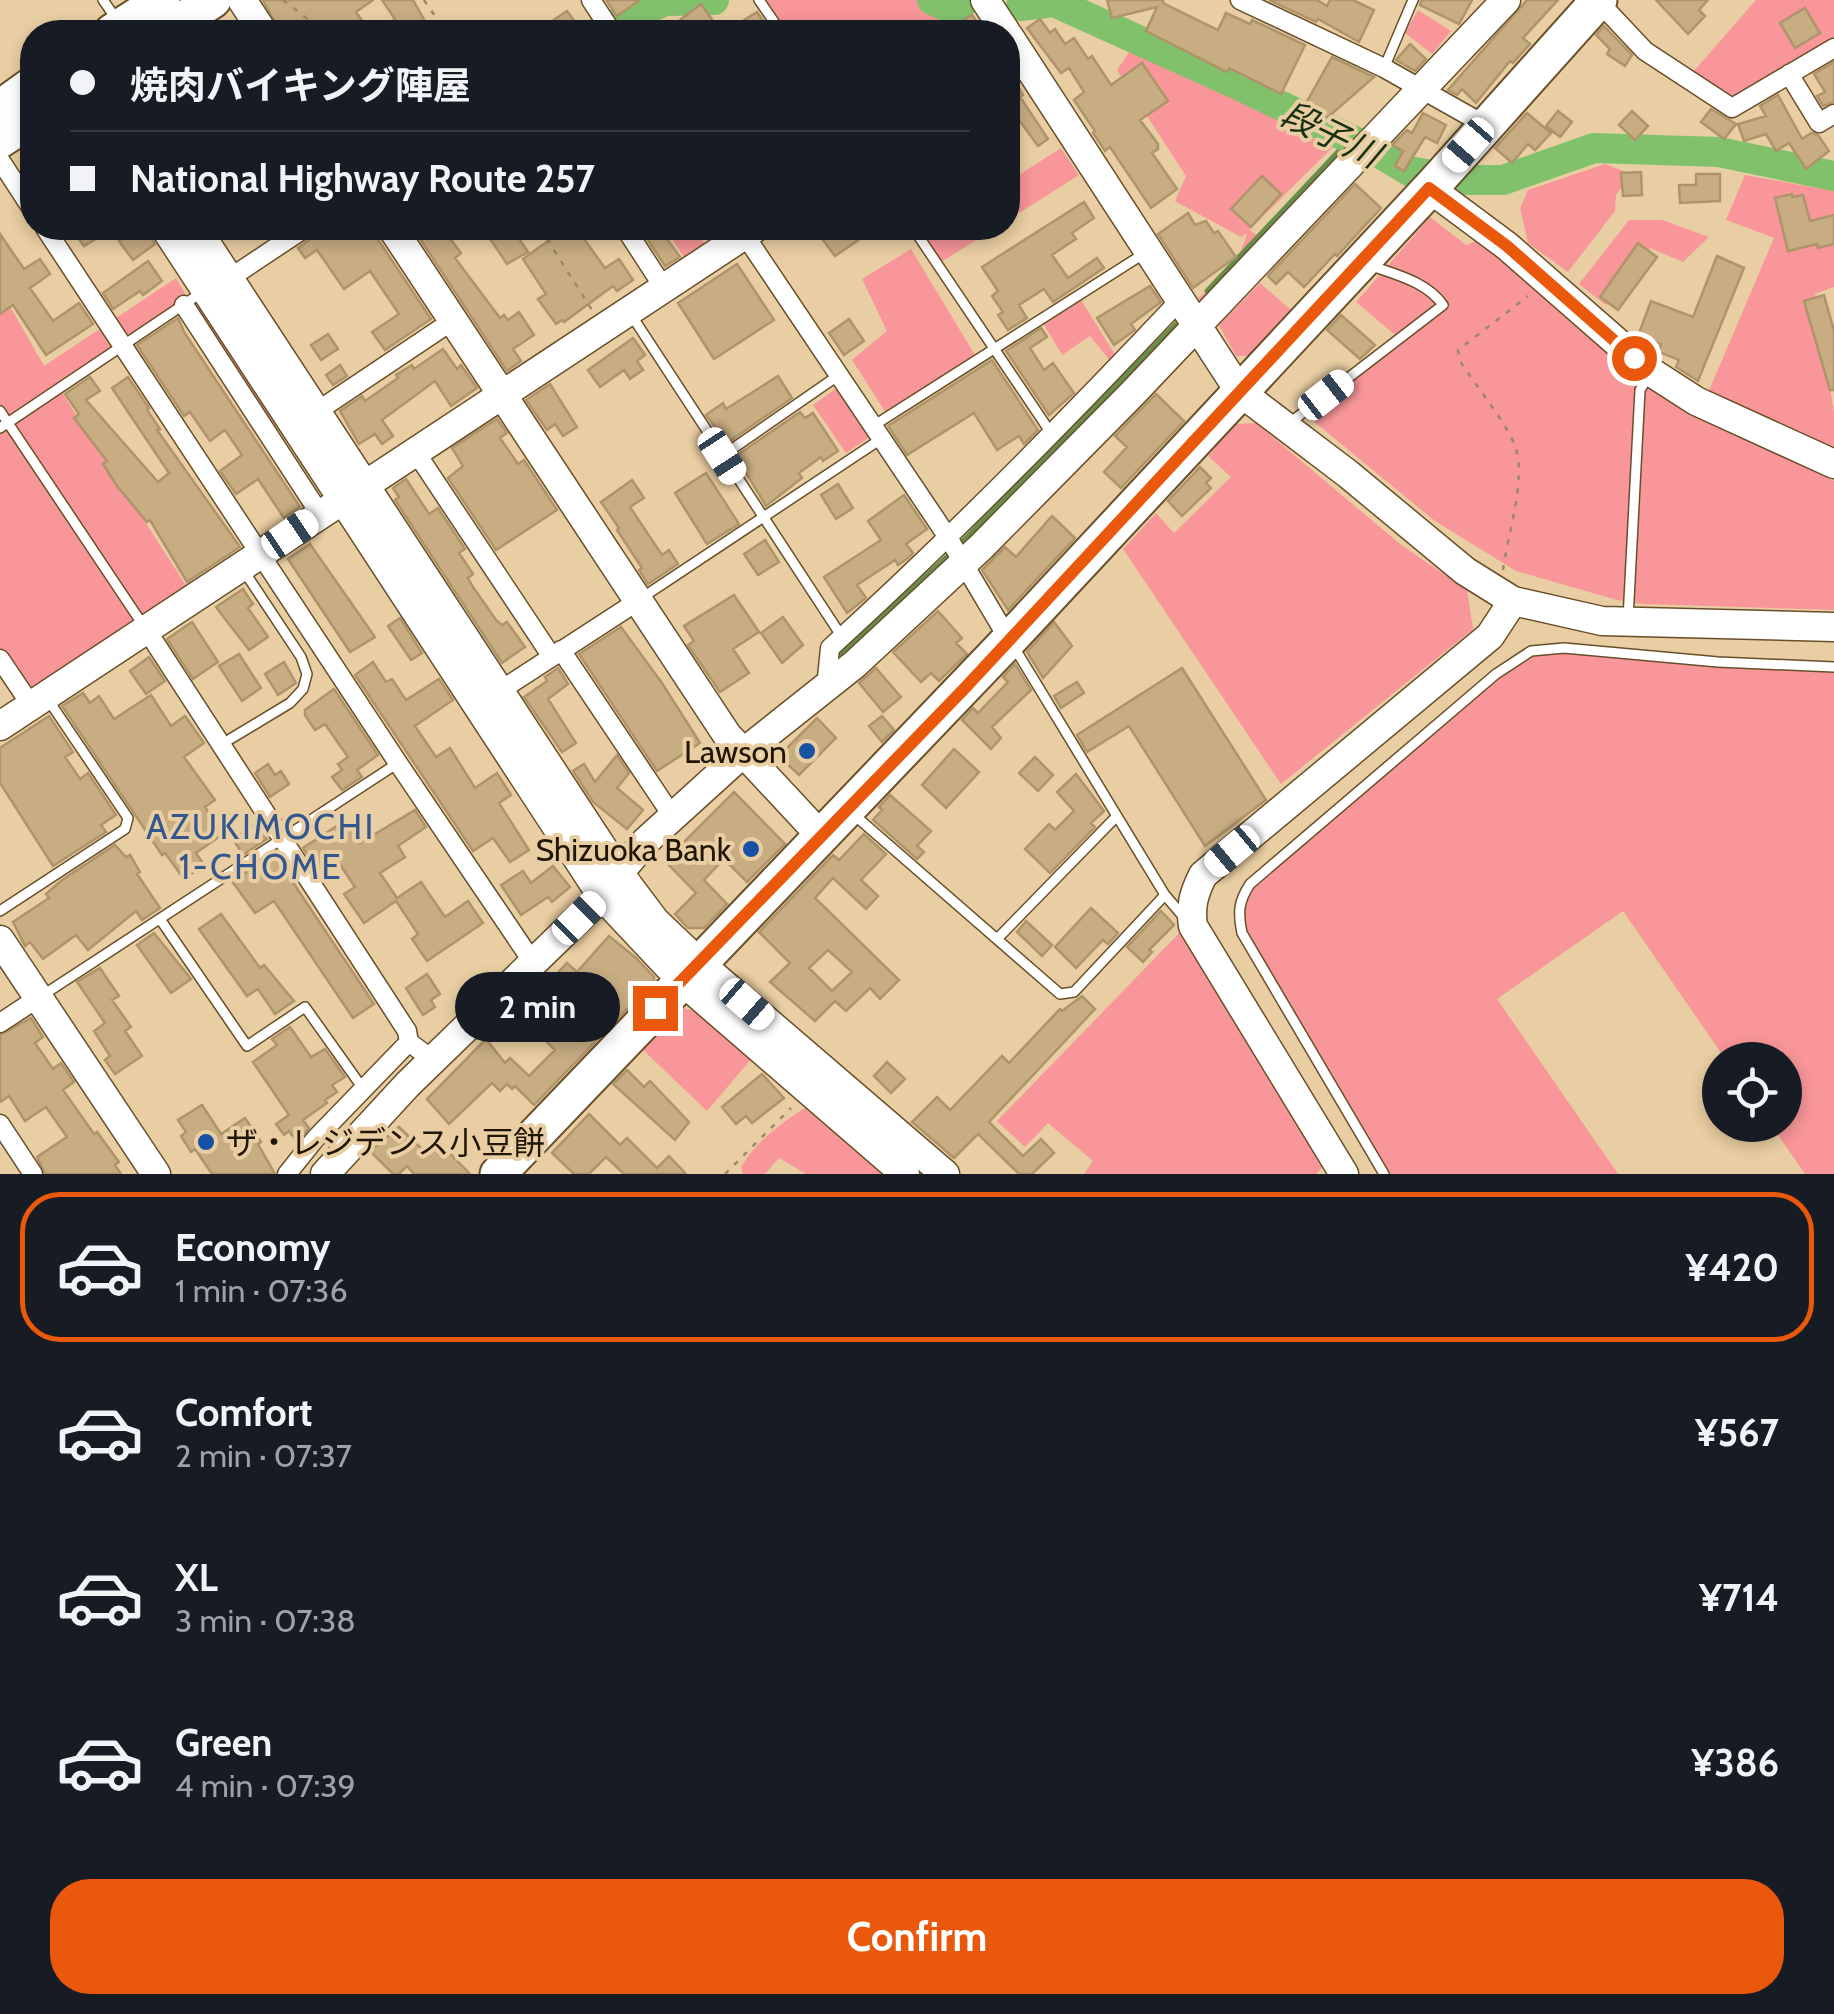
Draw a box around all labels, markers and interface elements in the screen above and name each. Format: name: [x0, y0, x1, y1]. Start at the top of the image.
text: 焼肉バイキング陣屋: [130, 62, 471, 109]
water label: 段子川: [1274, 92, 1391, 178]
car: [1437, 113, 1499, 177]
text: National Highway Route 257: [130, 155, 595, 202]
route start: [1612, 336, 1657, 381]
car: [1293, 365, 1359, 425]
car: [693, 423, 751, 489]
car: [257, 505, 323, 563]
place label: Lawson: [684, 732, 787, 771]
marker: Lawson: [796, 740, 818, 762]
district label: AZUKIMOCHI 1-CHOME: [146, 805, 376, 888]
car: [1199, 820, 1265, 882]
place label: Shizuoka Bank: [536, 830, 732, 869]
marker: Shizuoka Bank: [740, 838, 762, 860]
car: [547, 886, 611, 950]
callout: 2 min: [455, 973, 620, 1043]
car: [715, 973, 779, 1035]
route end: [633, 986, 678, 1031]
text: 2 min: [499, 987, 576, 1026]
map controls: [1702, 1042, 1802, 1142]
button: locate: [1702, 1042, 1802, 1142]
place label: ザ・レジデンス小豆餅: [226, 1123, 545, 1162]
marker: ザ・レジデンス小豆餅: [195, 1131, 217, 1153]
icon: car: [55, 1222, 145, 1312]
text: Economy: [175, 1224, 330, 1271]
text: ¥420: [1686, 1244, 1779, 1291]
text: 1 min · 07:36: [175, 1271, 348, 1310]
icon: car: [55, 1387, 145, 1477]
text: Comfort: [175, 1389, 312, 1436]
text: ¥567: [1695, 1409, 1779, 1456]
text: 2 min · 07:37: [175, 1436, 352, 1475]
icon: car: [55, 1552, 145, 1642]
text: XL: [175, 1554, 218, 1601]
text: ¥714: [1699, 1574, 1779, 1621]
text: 3 min · 07:38: [175, 1601, 356, 1640]
icon: car: [55, 1717, 145, 1807]
text: Green: [175, 1719, 272, 1766]
text: ¥386: [1691, 1739, 1779, 1786]
text: 4 min · 07:39: [175, 1766, 356, 1805]
button: Confirm: [50, 1879, 1784, 1994]

